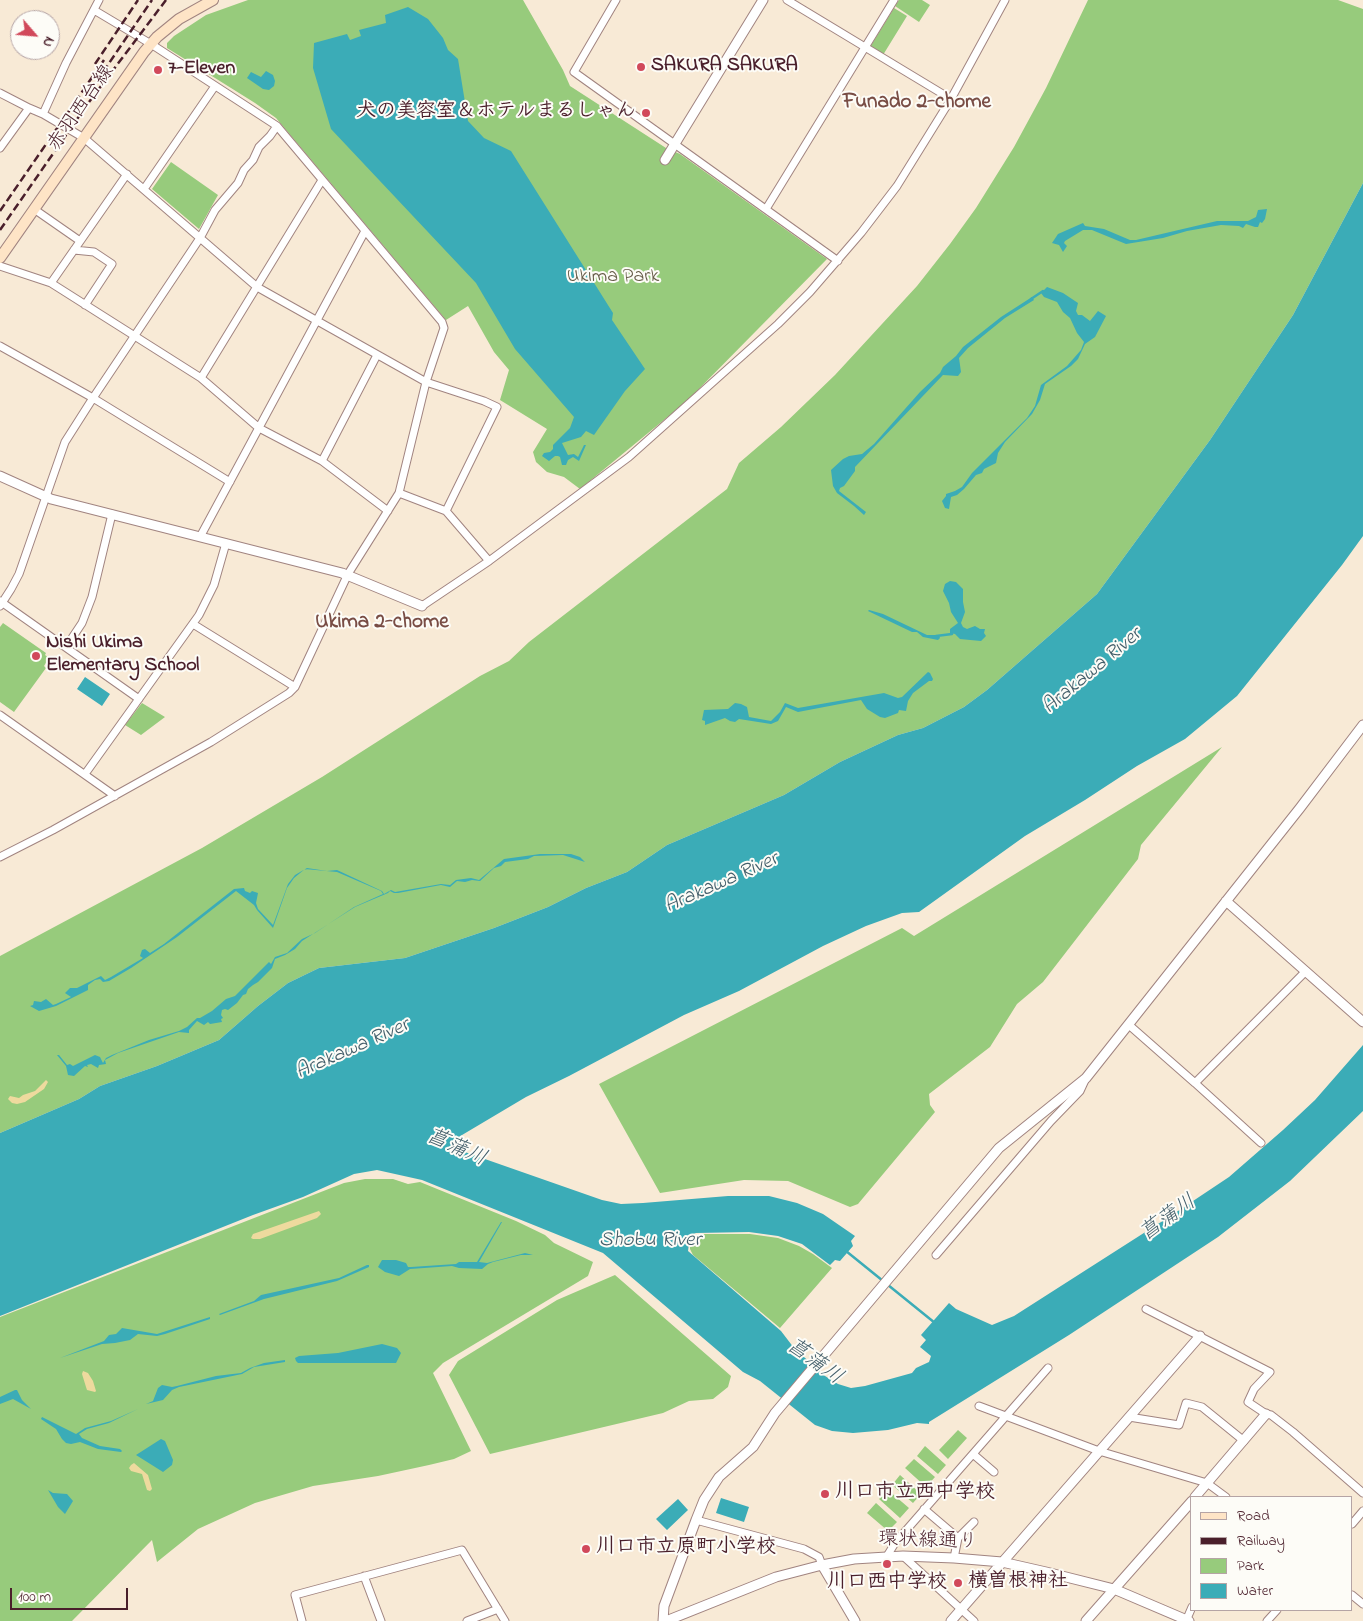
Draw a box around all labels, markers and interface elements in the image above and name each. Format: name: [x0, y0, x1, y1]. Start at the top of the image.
north arrow: [10, 10, 60, 60]
text: N: [36, 33, 59, 51]
place label: SAKURA SAKURA: [651, 55, 798, 79]
place label: 7-Eleven: [168, 58, 235, 82]
street label: 赤羽西台線: [43, 61, 121, 157]
marker: SAKURA SAKURA: [635, 61, 647, 73]
marker: 7-Eleven: [152, 64, 164, 76]
district label: Funado 2-chome: [843, 91, 991, 117]
place label: 犬の美容室＆ホテルまるしゃん: [356, 101, 636, 125]
marker: 犬の美容室＆ホテルまるしゃん: [640, 107, 652, 119]
park label: Ukima Park: [567, 266, 659, 290]
district label: Ukima 2-chome: [315, 611, 449, 637]
water label: Arakawa River: [1038, 623, 1148, 721]
place label: Nishi Ukima Elementary School: [46, 632, 199, 679]
marker: Nishi Ukima Elementary School: [30, 650, 42, 662]
water label: Arakawa River: [661, 848, 783, 920]
water label: Arakawa River: [292, 1014, 414, 1086]
water label: 菖蒲川: [422, 1125, 490, 1173]
water label: 菖蒲川: [1136, 1191, 1202, 1247]
water label: Shobu River: [599, 1229, 701, 1255]
water label: 菖蒲川: [781, 1334, 847, 1392]
place label: 川口市立西中学校: [835, 1482, 995, 1506]
marker: 川口市立西中学校: [819, 1488, 831, 1500]
legend: [1190, 1496, 1353, 1611]
text: Road: [1237, 1505, 1270, 1527]
street label: 環状線通り: [878, 1528, 978, 1556]
text: Railway: [1237, 1530, 1285, 1552]
place label: 川口市立原町小学校: [596, 1537, 776, 1561]
marker: 川口市立原町小学校: [580, 1543, 592, 1555]
text: Park: [1237, 1555, 1264, 1577]
marker: 川口西中学校: [881, 1558, 893, 1570]
place label: 横曽根神社: [968, 1571, 1068, 1595]
place label: 川口西中学校: [827, 1572, 947, 1596]
marker: 横曽根神社: [952, 1577, 964, 1589]
scale bar: [12, 1578, 130, 1610]
text: Water: [1237, 1580, 1273, 1602]
text: 100 m: [18, 1586, 51, 1608]

